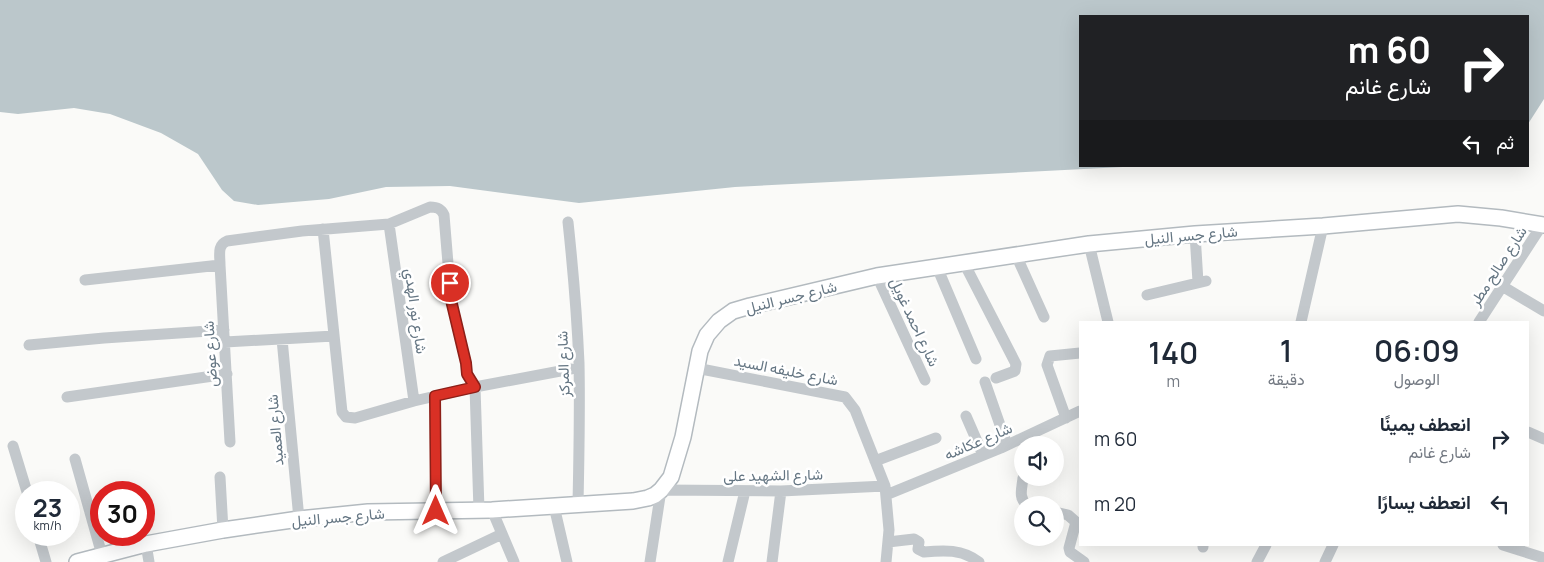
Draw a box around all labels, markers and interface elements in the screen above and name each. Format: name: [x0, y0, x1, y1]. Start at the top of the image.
text: 60 m: [1348, 26, 1431, 74]
icon: right: [1449, 35, 1514, 100]
text: شارع غانم: [1345, 71, 1431, 101]
text: ثم: [1496, 129, 1514, 155]
icon: left: [1458, 130, 1486, 158]
street label: شارع جسر النيل: [1143, 220, 1239, 251]
street label: شارع صالح مطر: [1464, 222, 1533, 311]
pin: [429, 262, 471, 304]
street label: شارع نور الهدي: [397, 267, 432, 356]
icon: arrive: [436, 269, 464, 297]
street label: شارع احمد غويل: [884, 274, 945, 371]
street label: شارع جسر النيل: [743, 275, 839, 319]
street label: شارع عوض: [198, 320, 223, 388]
street label: شارع المركز: [551, 330, 576, 399]
text: 1: [1280, 330, 1293, 371]
text: 06:09: [1374, 330, 1460, 371]
text: 140: [1148, 332, 1198, 373]
street label: شارع خليفه السيد: [732, 350, 840, 391]
text: دقيقة: [1268, 368, 1305, 390]
text: الوصول: [1394, 368, 1440, 390]
text: m: [1167, 370, 1180, 392]
street label: شارع العميد: [261, 393, 290, 467]
text: انعطف يمينًا: [1380, 411, 1471, 437]
street label: شارع عكاشه: [941, 417, 1016, 466]
icon: right: [1486, 425, 1514, 453]
text: 60 m: [1094, 426, 1137, 452]
map controls: [1014, 436, 1064, 546]
button: sound: [1014, 436, 1064, 486]
text: شارع غانم: [1408, 441, 1471, 463]
street label: شارع الشهيد على: [723, 464, 823, 487]
speed limit sign: 30: [90, 481, 155, 546]
position arrow: [409, 484, 461, 536]
text: انعطف يسارًا: [1377, 489, 1471, 515]
text: 23: [33, 490, 62, 525]
icon: left: [1486, 490, 1514, 518]
text: 20 m: [1094, 491, 1136, 517]
button: search: [1014, 496, 1064, 546]
street label: شارع جسر النيل: [290, 502, 386, 533]
text: km/h: [34, 517, 61, 534]

